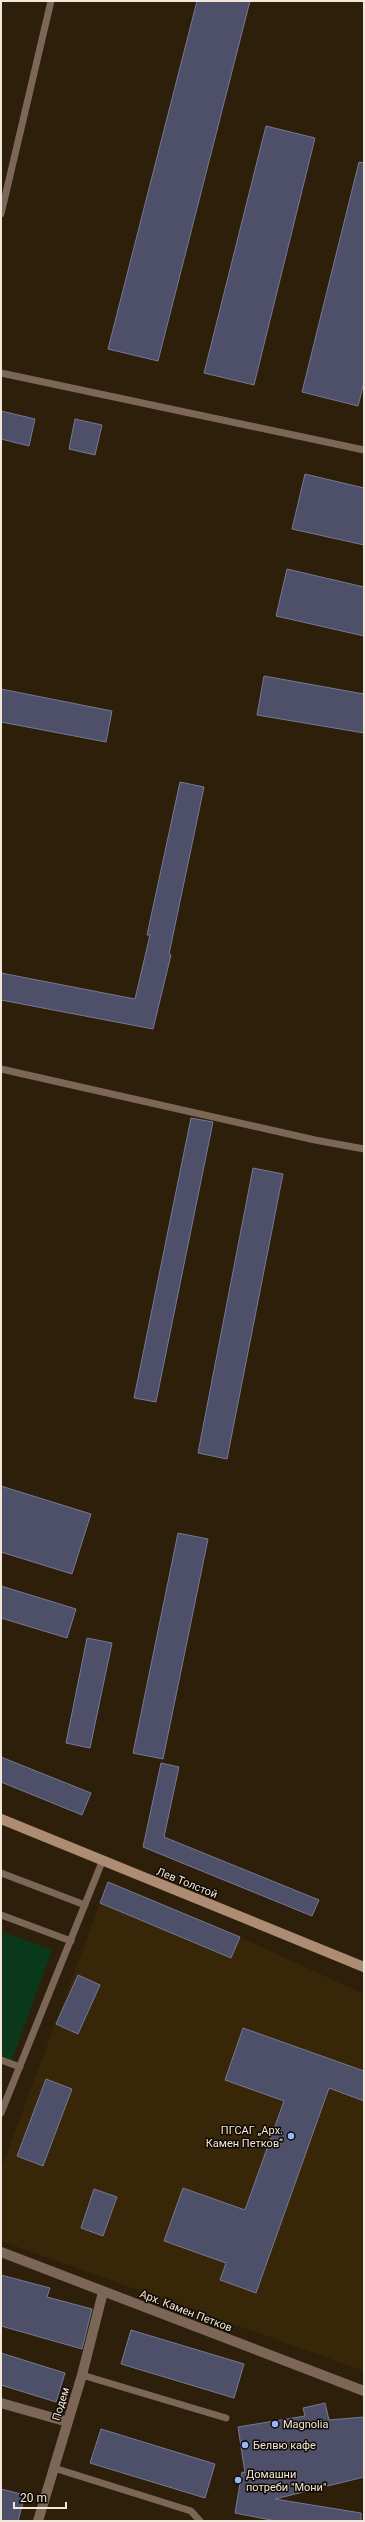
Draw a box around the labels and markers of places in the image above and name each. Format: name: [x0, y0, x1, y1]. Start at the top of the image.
place label: ПГСАГ „Арх. Камен Петков“: [206, 2124, 283, 2150]
marker: ПГСАГ „Арх. Камен Петков“: [286, 2131, 296, 2141]
place label: Magnolia: [283, 2418, 328, 2431]
marker: Magnolia: [270, 2419, 280, 2429]
place label: Белвю кафе: [253, 2439, 316, 2452]
marker: Белвю кафе: [240, 2440, 250, 2450]
place label: Домашни потреби "Мони": [246, 2468, 327, 2494]
marker: Домашни потреби "Мони": [233, 2475, 243, 2485]

